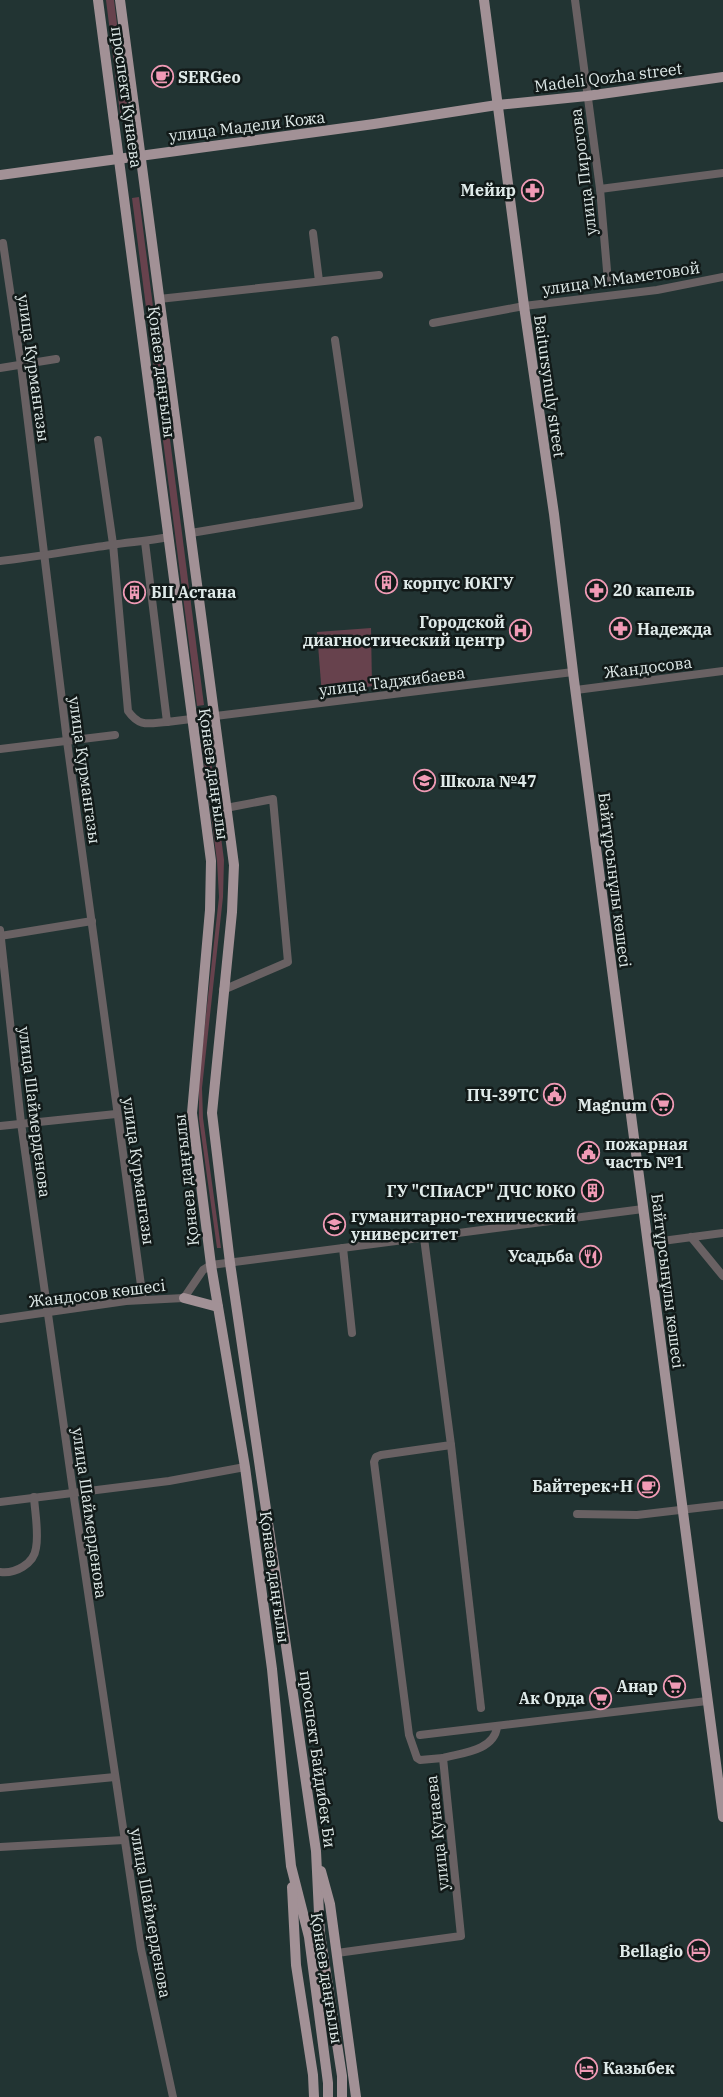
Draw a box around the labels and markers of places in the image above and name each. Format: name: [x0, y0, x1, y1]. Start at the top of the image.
cafe icon: SERGeo: [150, 65, 174, 89]
place label: SERGeo: [178, 67, 241, 87]
pharmacy icon: Мейир: [520, 178, 544, 202]
place label: Мейир: [461, 180, 516, 200]
building icon: корпус ЮКГУ: [375, 571, 399, 595]
place label: корпус ЮКГУ: [403, 573, 515, 593]
pharmacy icon: 20 капель: [585, 578, 609, 602]
building icon: БЦ Астана: [123, 580, 147, 604]
place label: 20 капель: [613, 580, 694, 600]
place label: БЦ Астана: [151, 582, 236, 602]
place label: Городской диагностический центр: [303, 612, 505, 650]
pharmacy icon: Надежда: [609, 617, 633, 641]
hospital icon: Городской диагностический центр: [509, 619, 533, 643]
place label: Надежда: [637, 619, 712, 639]
school or university icon: Школа №47: [412, 769, 436, 793]
place label: Школа №47: [440, 771, 536, 791]
public building icon: ПЧ-39ТС: [543, 1083, 567, 1107]
place label: ПЧ-39ТС: [467, 1085, 539, 1105]
supermarket icon: Magnum: [651, 1093, 675, 1117]
place label: Magnum: [578, 1095, 647, 1115]
place label: пожарная часть №1: [605, 1134, 688, 1172]
public building icon: пожарная часть №1: [577, 1141, 601, 1165]
building icon: ГУ "СПиАСР" ДЧС ЮКО: [580, 1179, 604, 1203]
place label: ГУ "СПиАСР" ДЧС ЮКО: [387, 1181, 576, 1201]
place label: гуманитарно-технический университет: [350, 1206, 576, 1244]
school or university icon: гуманитарно-технический университет: [323, 1213, 347, 1237]
restaurant icon: Усадьба: [578, 1244, 602, 1268]
place label: Усадьба: [508, 1246, 574, 1266]
cafe icon: Байтерек+Н: [637, 1474, 661, 1498]
place label: Байтерек+Н: [532, 1476, 633, 1496]
supermarket icon: Анар: [662, 1674, 686, 1698]
place label: Анар: [617, 1676, 658, 1696]
supermarket icon: Ак Орда: [589, 1686, 613, 1710]
place label: Ак Орда: [519, 1688, 585, 1708]
hotel icon: Bellagio: [687, 1939, 711, 1963]
place label: Bellagio: [619, 1941, 683, 1961]
hotel icon: Казыбек: [575, 2056, 599, 2080]
place label: Казыбек: [603, 2058, 675, 2078]

